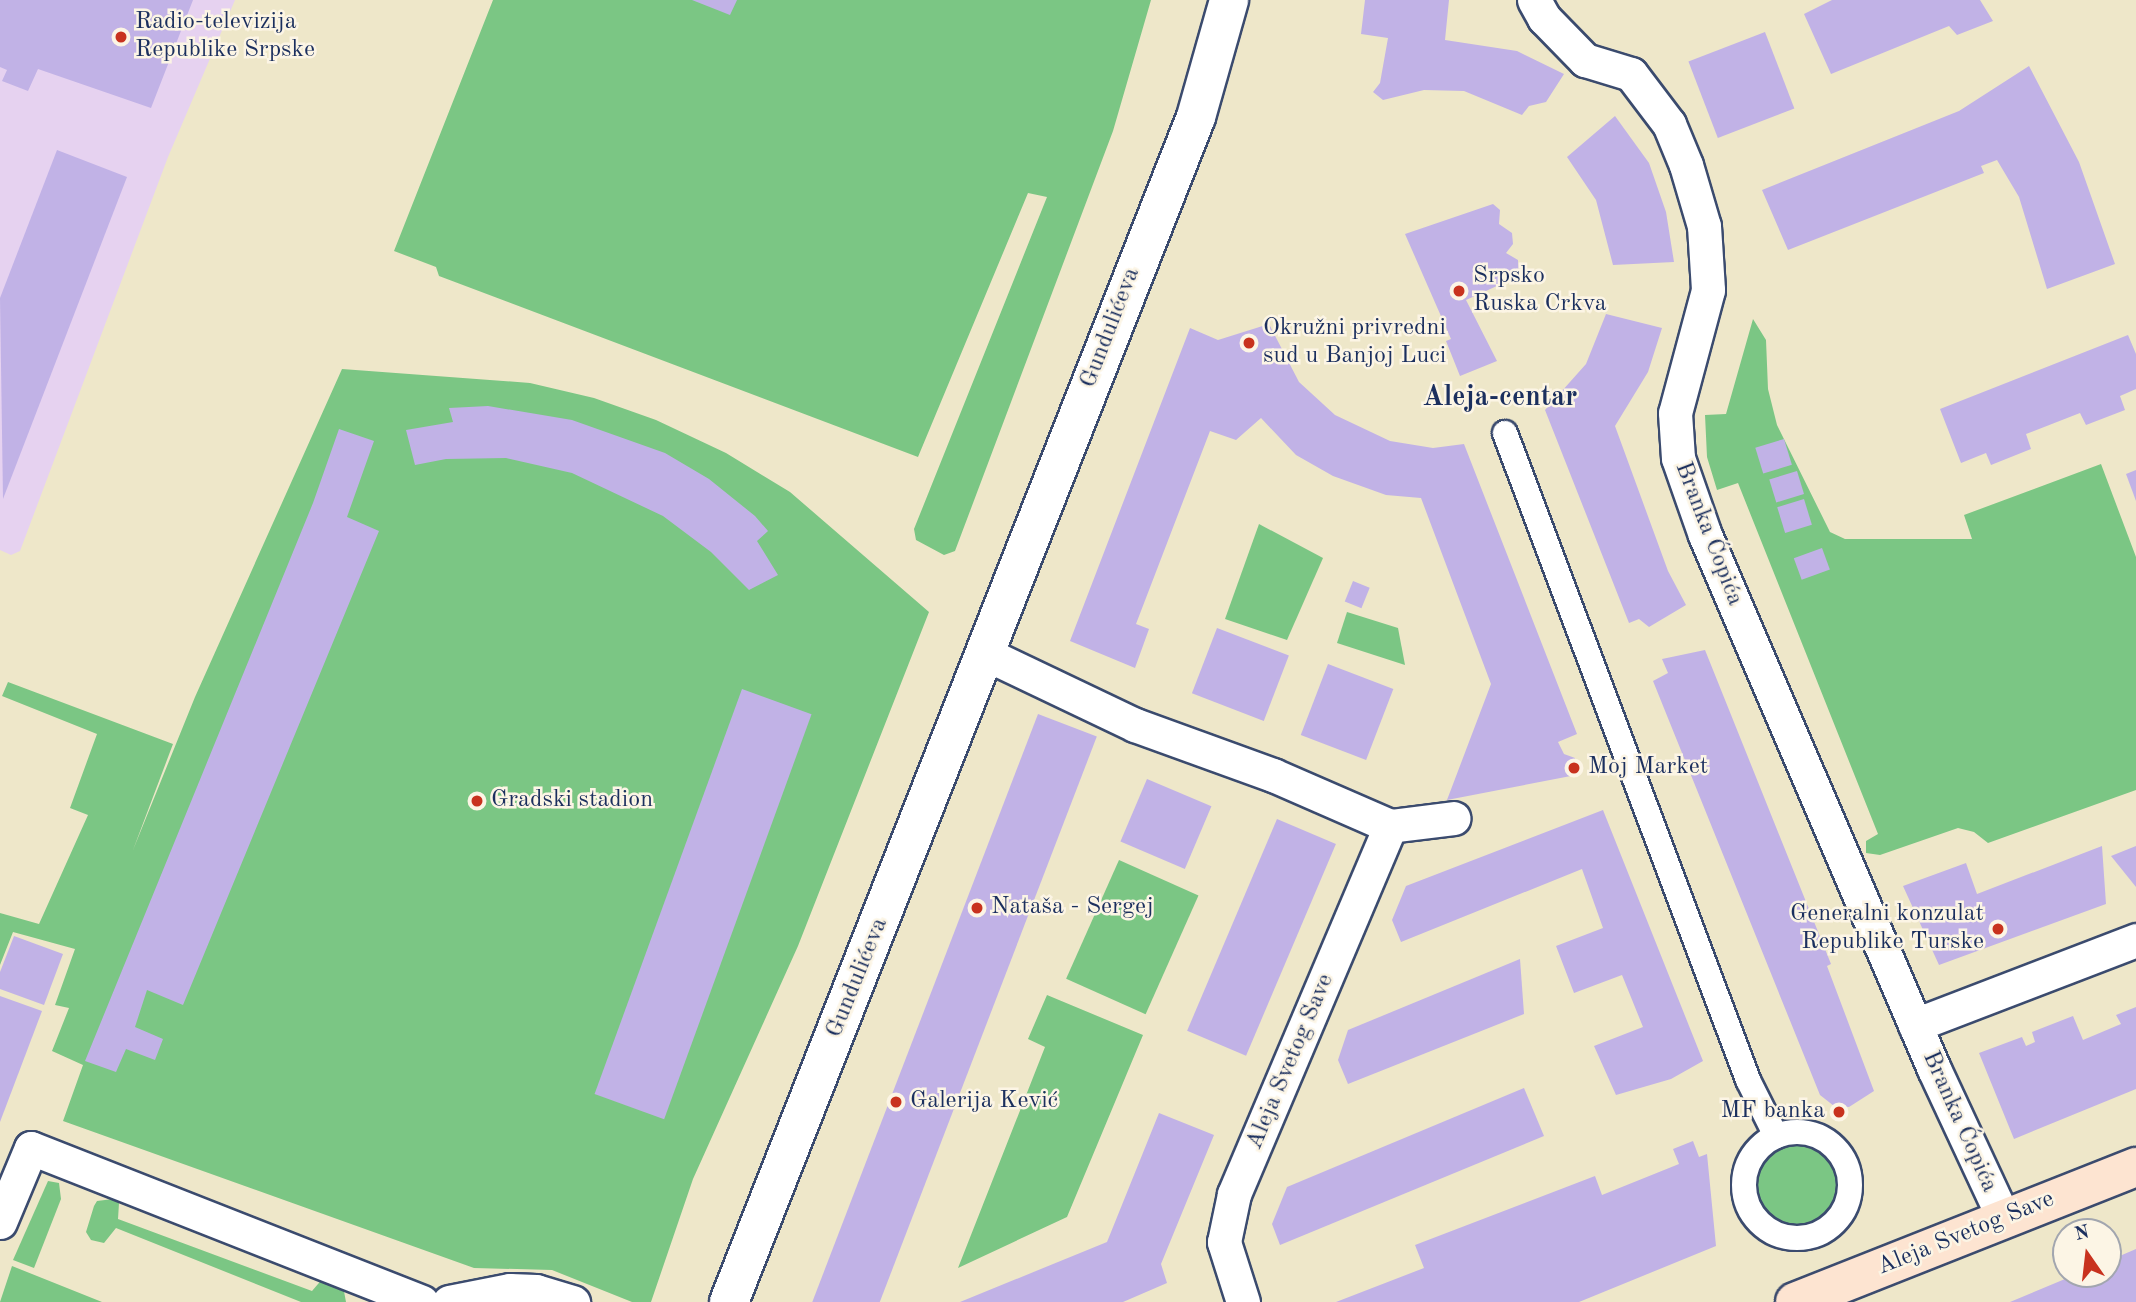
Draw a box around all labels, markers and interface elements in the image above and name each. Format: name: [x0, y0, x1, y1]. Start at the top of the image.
place label: Radio-televizija Republike Srpske: [135, 9, 315, 65]
marker: Radio-televizija Republike Srpske: [113, 29, 129, 45]
place label: Srpsko Ruska Crkva: [1473, 263, 1607, 319]
street label: Gundulićeva: [1075, 264, 1147, 392]
marker: Srpsko Ruska Crkva: [1451, 283, 1467, 299]
place label: Okružni privredni sud u Banjoj Luci: [1263, 315, 1446, 371]
marker: Okružni privredni sud u Banjoj Luci: [1241, 335, 1257, 351]
district label: Aleja-centar: [1423, 381, 1577, 415]
street label: Branka Ćopića: [1667, 458, 1749, 610]
place label: Moj Market: [1588, 754, 1708, 782]
marker: Moj Market: [1566, 760, 1582, 776]
place label: Gradski stadion: [491, 787, 653, 815]
marker: Gradski stadion: [469, 793, 485, 809]
place label: Nataša - Sergej: [991, 894, 1154, 922]
marker: Nataša - Sergej: [969, 900, 985, 916]
place label: Generalni konzulat Republike Turske: [1790, 901, 1984, 957]
street label: Gundulićeva: [821, 914, 895, 1042]
marker: Generalni konzulat Republike Turske: [1990, 921, 2006, 937]
street label: Aleja Svetog Save: [1241, 970, 1341, 1154]
street label: Branka Ćopića: [1915, 1047, 2003, 1197]
place label: Galerija Kević: [910, 1088, 1058, 1116]
marker: Galerija Kević: [888, 1094, 904, 1110]
place label: MF banka: [1721, 1098, 1825, 1126]
marker: MF banka: [1831, 1104, 1847, 1120]
street label: Aleja Svetog Save: [1873, 1185, 2059, 1283]
north arrow: [2052, 1218, 2122, 1288]
text: N: [2073, 1223, 2092, 1245]

